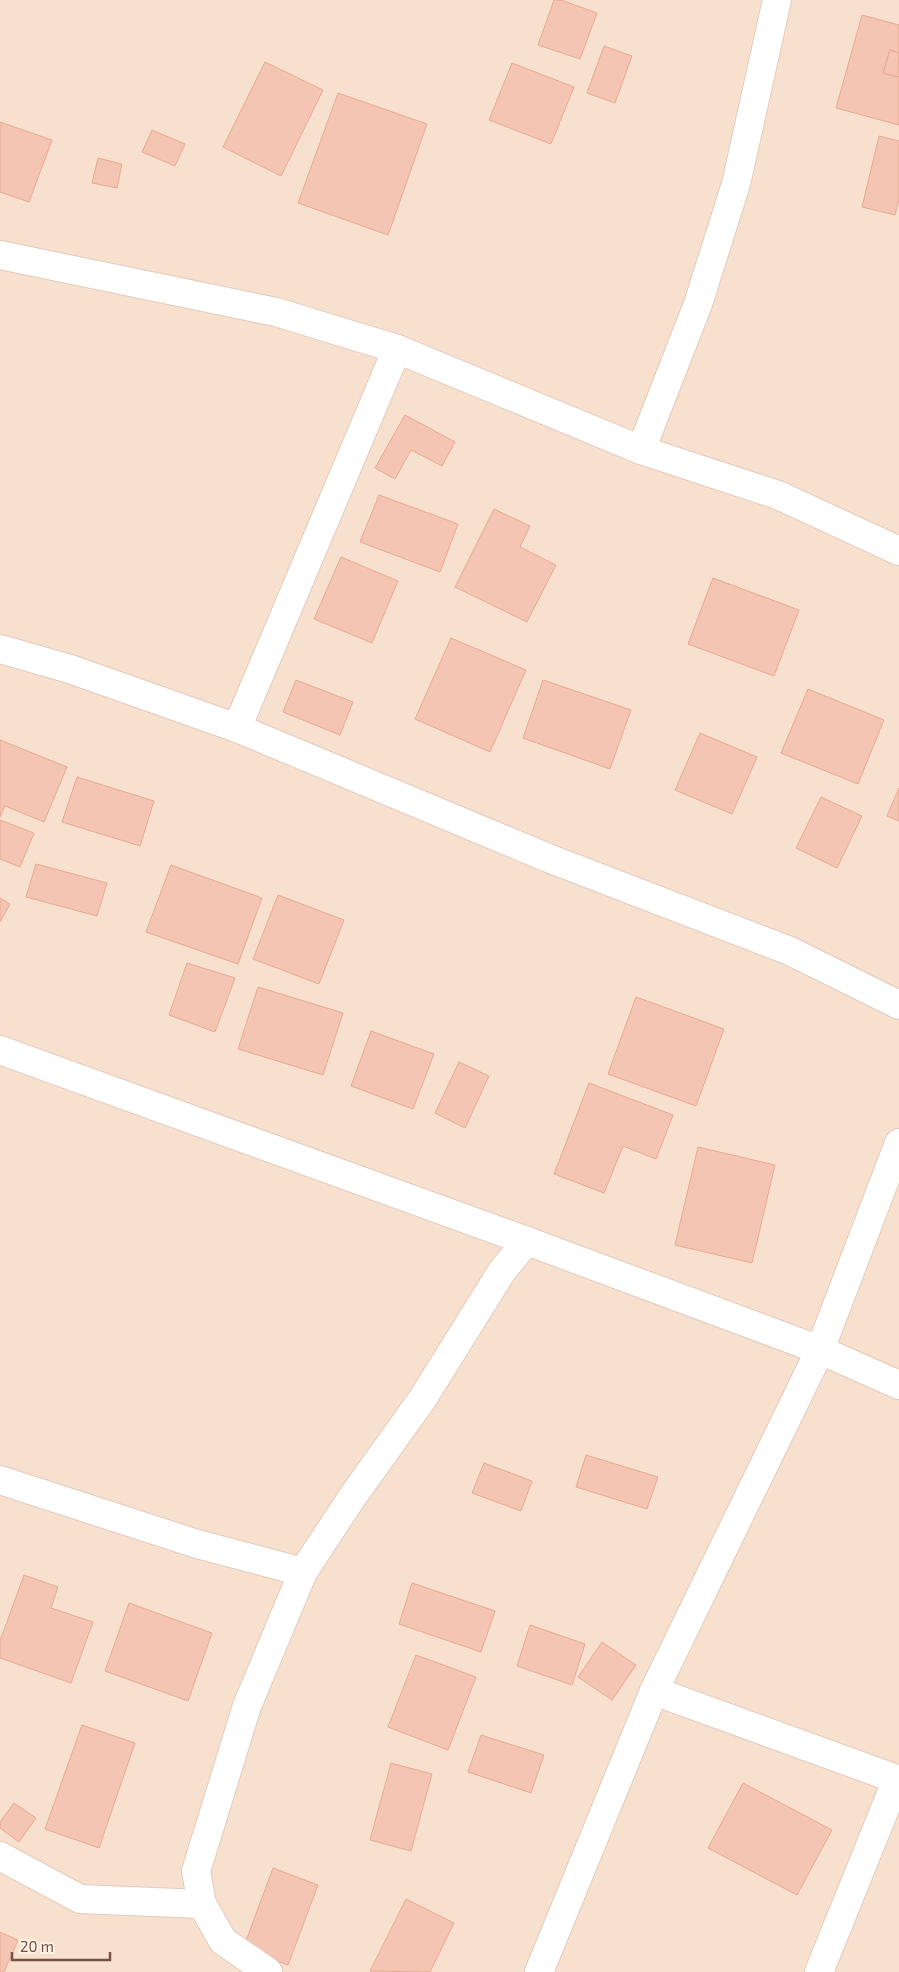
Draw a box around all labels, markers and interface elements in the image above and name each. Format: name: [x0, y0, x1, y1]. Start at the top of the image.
scale bar: [12, 1930, 110, 1962]
text: 20 m: [20, 1937, 54, 1955]

